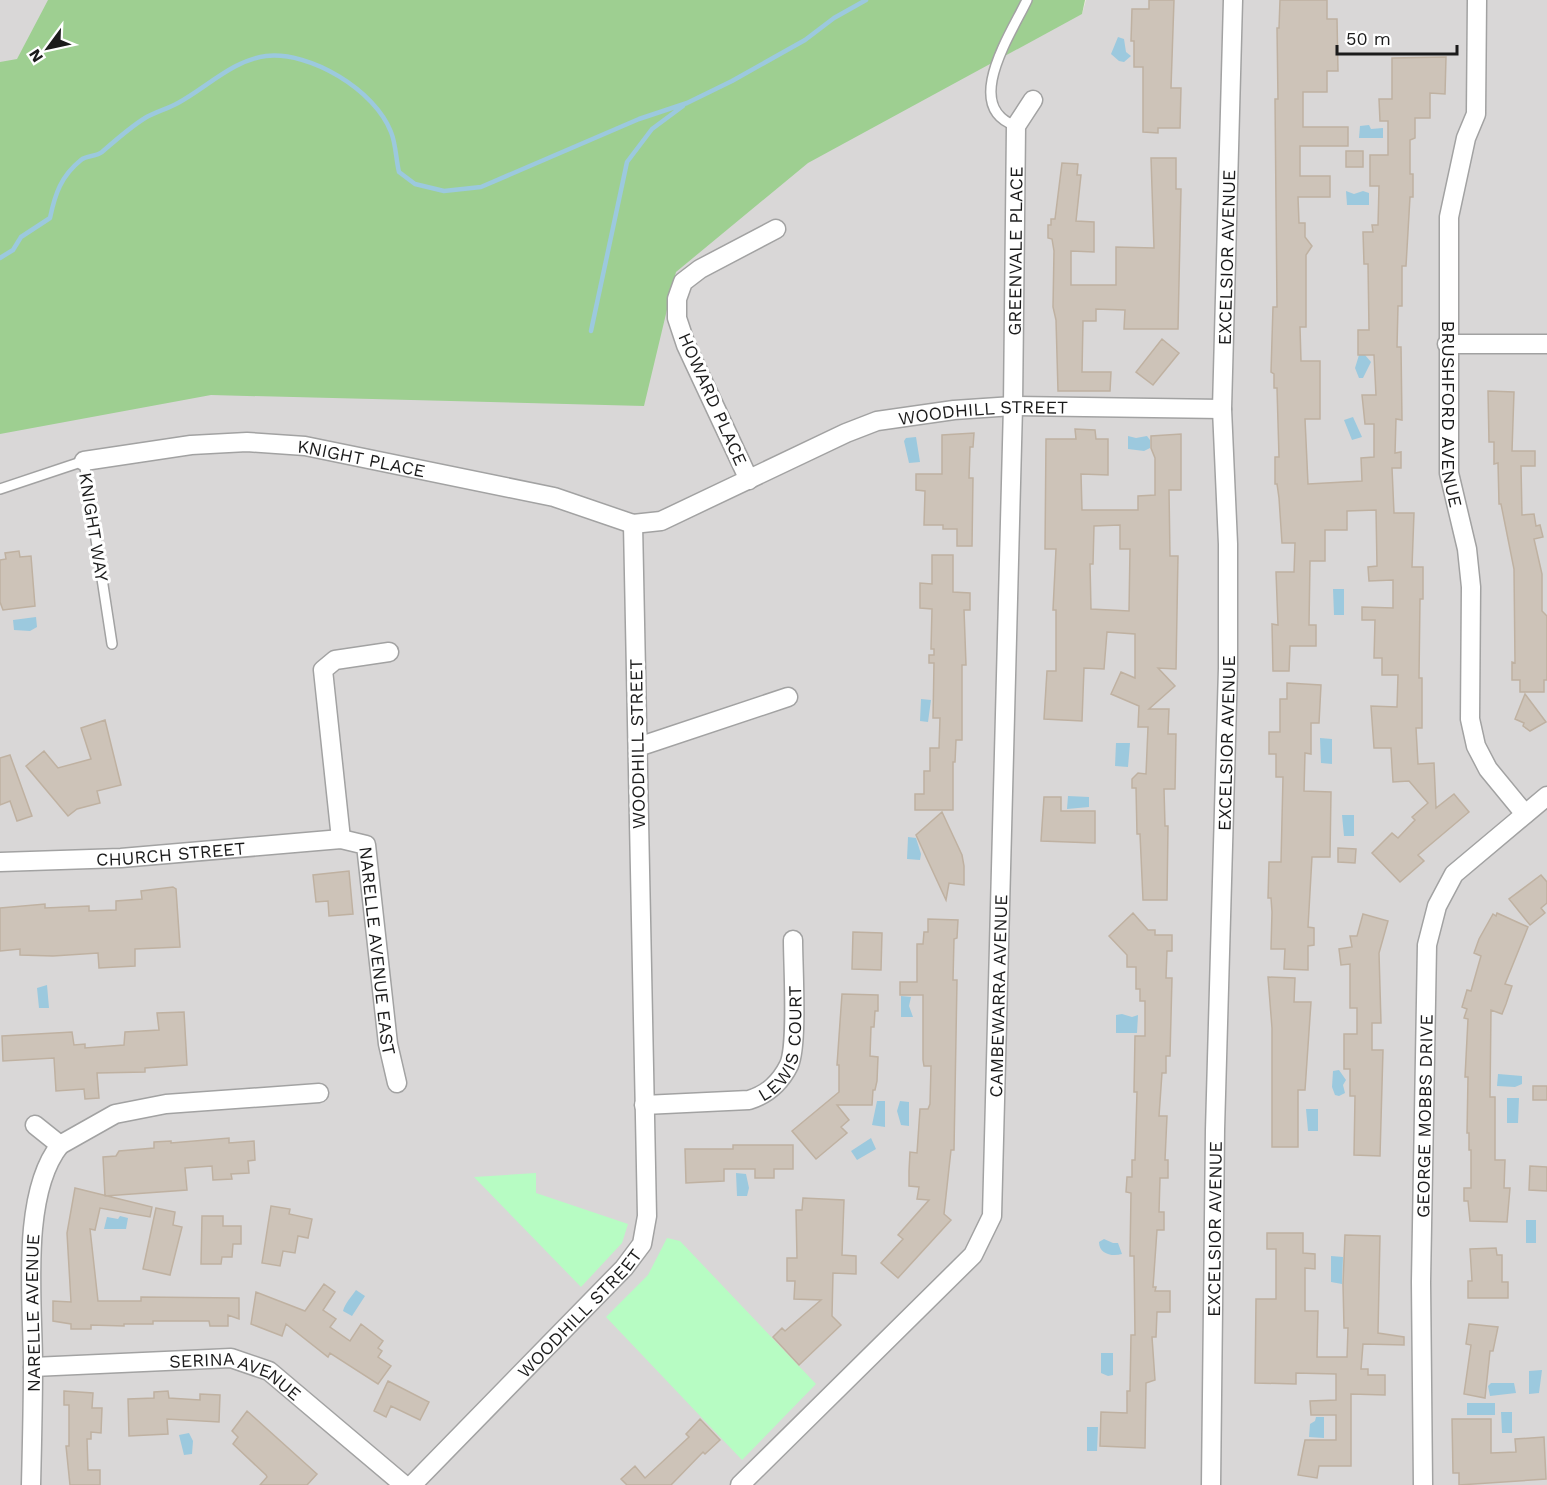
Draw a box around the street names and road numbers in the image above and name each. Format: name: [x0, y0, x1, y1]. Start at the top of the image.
street label: GREENVALE PLACE: [1003, 166, 1026, 336]
street label: EXCELSIOR AVENUE: [1213, 169, 1239, 345]
street label: BRUSHFORD AVENUE: [1438, 321, 1467, 509]
street label: HOWARD PLACE: [674, 329, 752, 469]
street label: WOODHILL STREET: [897, 395, 1068, 428]
street label: KNIGHT PLACE: [297, 435, 427, 481]
street label: KNIGHT WAY: [75, 471, 113, 584]
street label: EXCELSIOR AVENUE: [1213, 655, 1239, 831]
street label: WOODHILL STREET: [625, 658, 649, 829]
street label: CHURCH STREET: [96, 837, 246, 869]
street label: NARELLE AVENUE EAST: [356, 845, 401, 1057]
street label: CAMBEWARRA AVENUE: [985, 894, 1011, 1098]
street label: LEWIS COURT: [754, 985, 805, 1105]
street label: GEORGE MOBBS DRIVE: [1412, 1014, 1436, 1218]
street label: EXCELSIOR AVENUE: [1202, 1141, 1225, 1317]
street label: NARELLE AVENUE: [20, 1233, 44, 1392]
street label: WOODHILL STREET: [513, 1244, 646, 1382]
street label: SERINA AVENUE: [169, 1347, 306, 1404]

